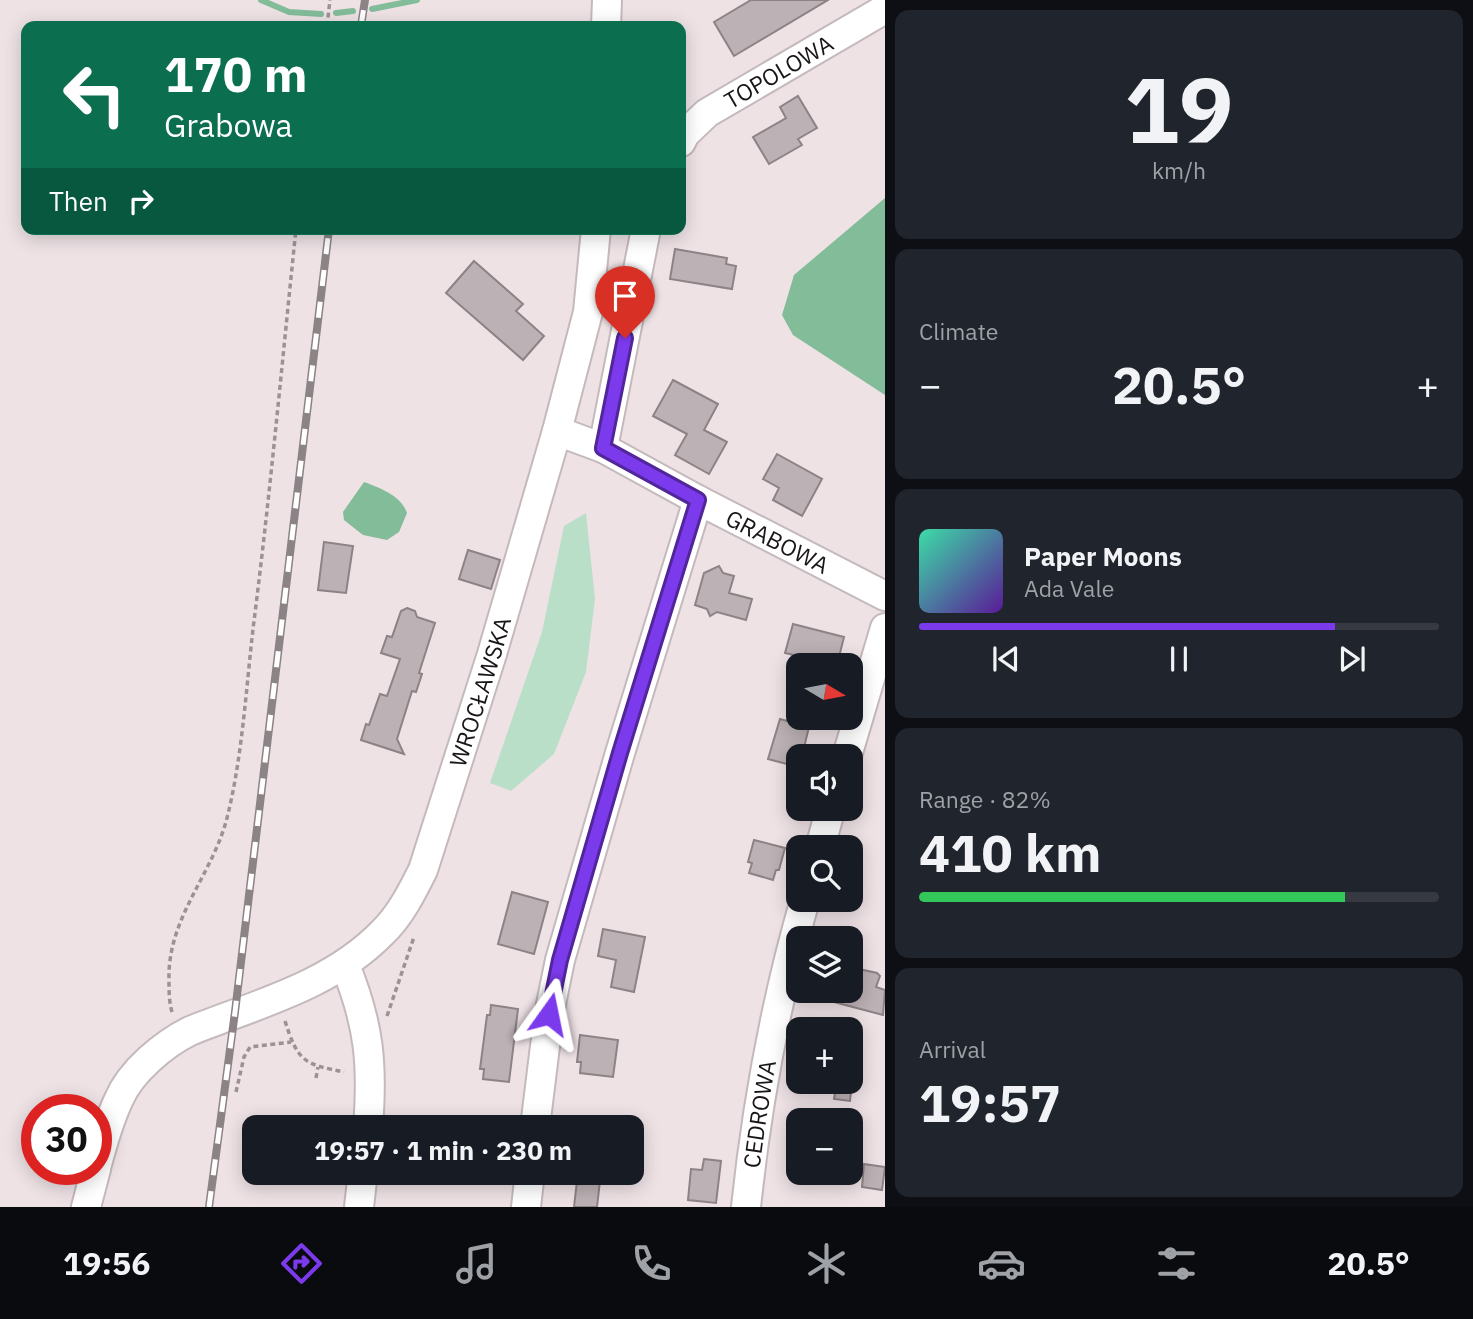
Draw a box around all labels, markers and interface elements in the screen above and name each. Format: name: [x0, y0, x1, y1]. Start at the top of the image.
street label: TOPOLOWA: [718, 28, 839, 115]
text: 170 m: [164, 42, 308, 105]
icon: left: [49, 49, 140, 140]
text: 19: [1124, 50, 1234, 168]
text: Grabowa: [164, 104, 293, 146]
text: km/h: [1152, 155, 1206, 185]
icon: right: [122, 182, 160, 220]
text: Then: [49, 184, 108, 218]
pin: [595, 266, 655, 338]
icon: arrive: [606, 277, 644, 315]
text: Climate: [919, 316, 998, 346]
text: 20.5°: [1112, 351, 1246, 418]
text: −: [919, 360, 942, 409]
text: +: [1416, 360, 1439, 409]
street label: GRABOWA: [721, 502, 835, 580]
text: Paper Moons: [1024, 539, 1182, 573]
text: Ada Vale: [1024, 573, 1114, 603]
street label: WROCŁAWSKA: [442, 613, 517, 770]
icon: previous: [987, 640, 1025, 678]
icon: pause: [1160, 640, 1198, 678]
icon: next: [1333, 640, 1371, 678]
north arrow: [786, 653, 863, 730]
map controls: [786, 653, 863, 1185]
button: sound: [786, 744, 863, 821]
text: Range · 82%: [919, 784, 1051, 814]
text: 410 km: [919, 819, 1101, 886]
button: search: [786, 835, 863, 912]
button: layers: [786, 926, 863, 1003]
position arrow: [512, 977, 586, 1051]
button: +: [786, 1017, 863, 1094]
text: Arrival: [919, 1034, 986, 1064]
street label: CEDROWA: [736, 1057, 782, 1170]
text: 19:57: [919, 1069, 1061, 1136]
speed limit sign: 30: [21, 1094, 112, 1185]
button: −: [786, 1108, 863, 1185]
text: 19:57 · 1 min · 230 m: [314, 1133, 572, 1167]
icon: directions: [277, 1239, 326, 1288]
icon: music: [452, 1239, 501, 1288]
icon: phone: [627, 1239, 676, 1288]
icon: climate: [802, 1239, 851, 1288]
icon: car: [977, 1239, 1026, 1288]
icon: filters: [1152, 1239, 1201, 1288]
text: 19:56: [63, 1242, 150, 1284]
text: 20.5°: [1327, 1242, 1410, 1284]

